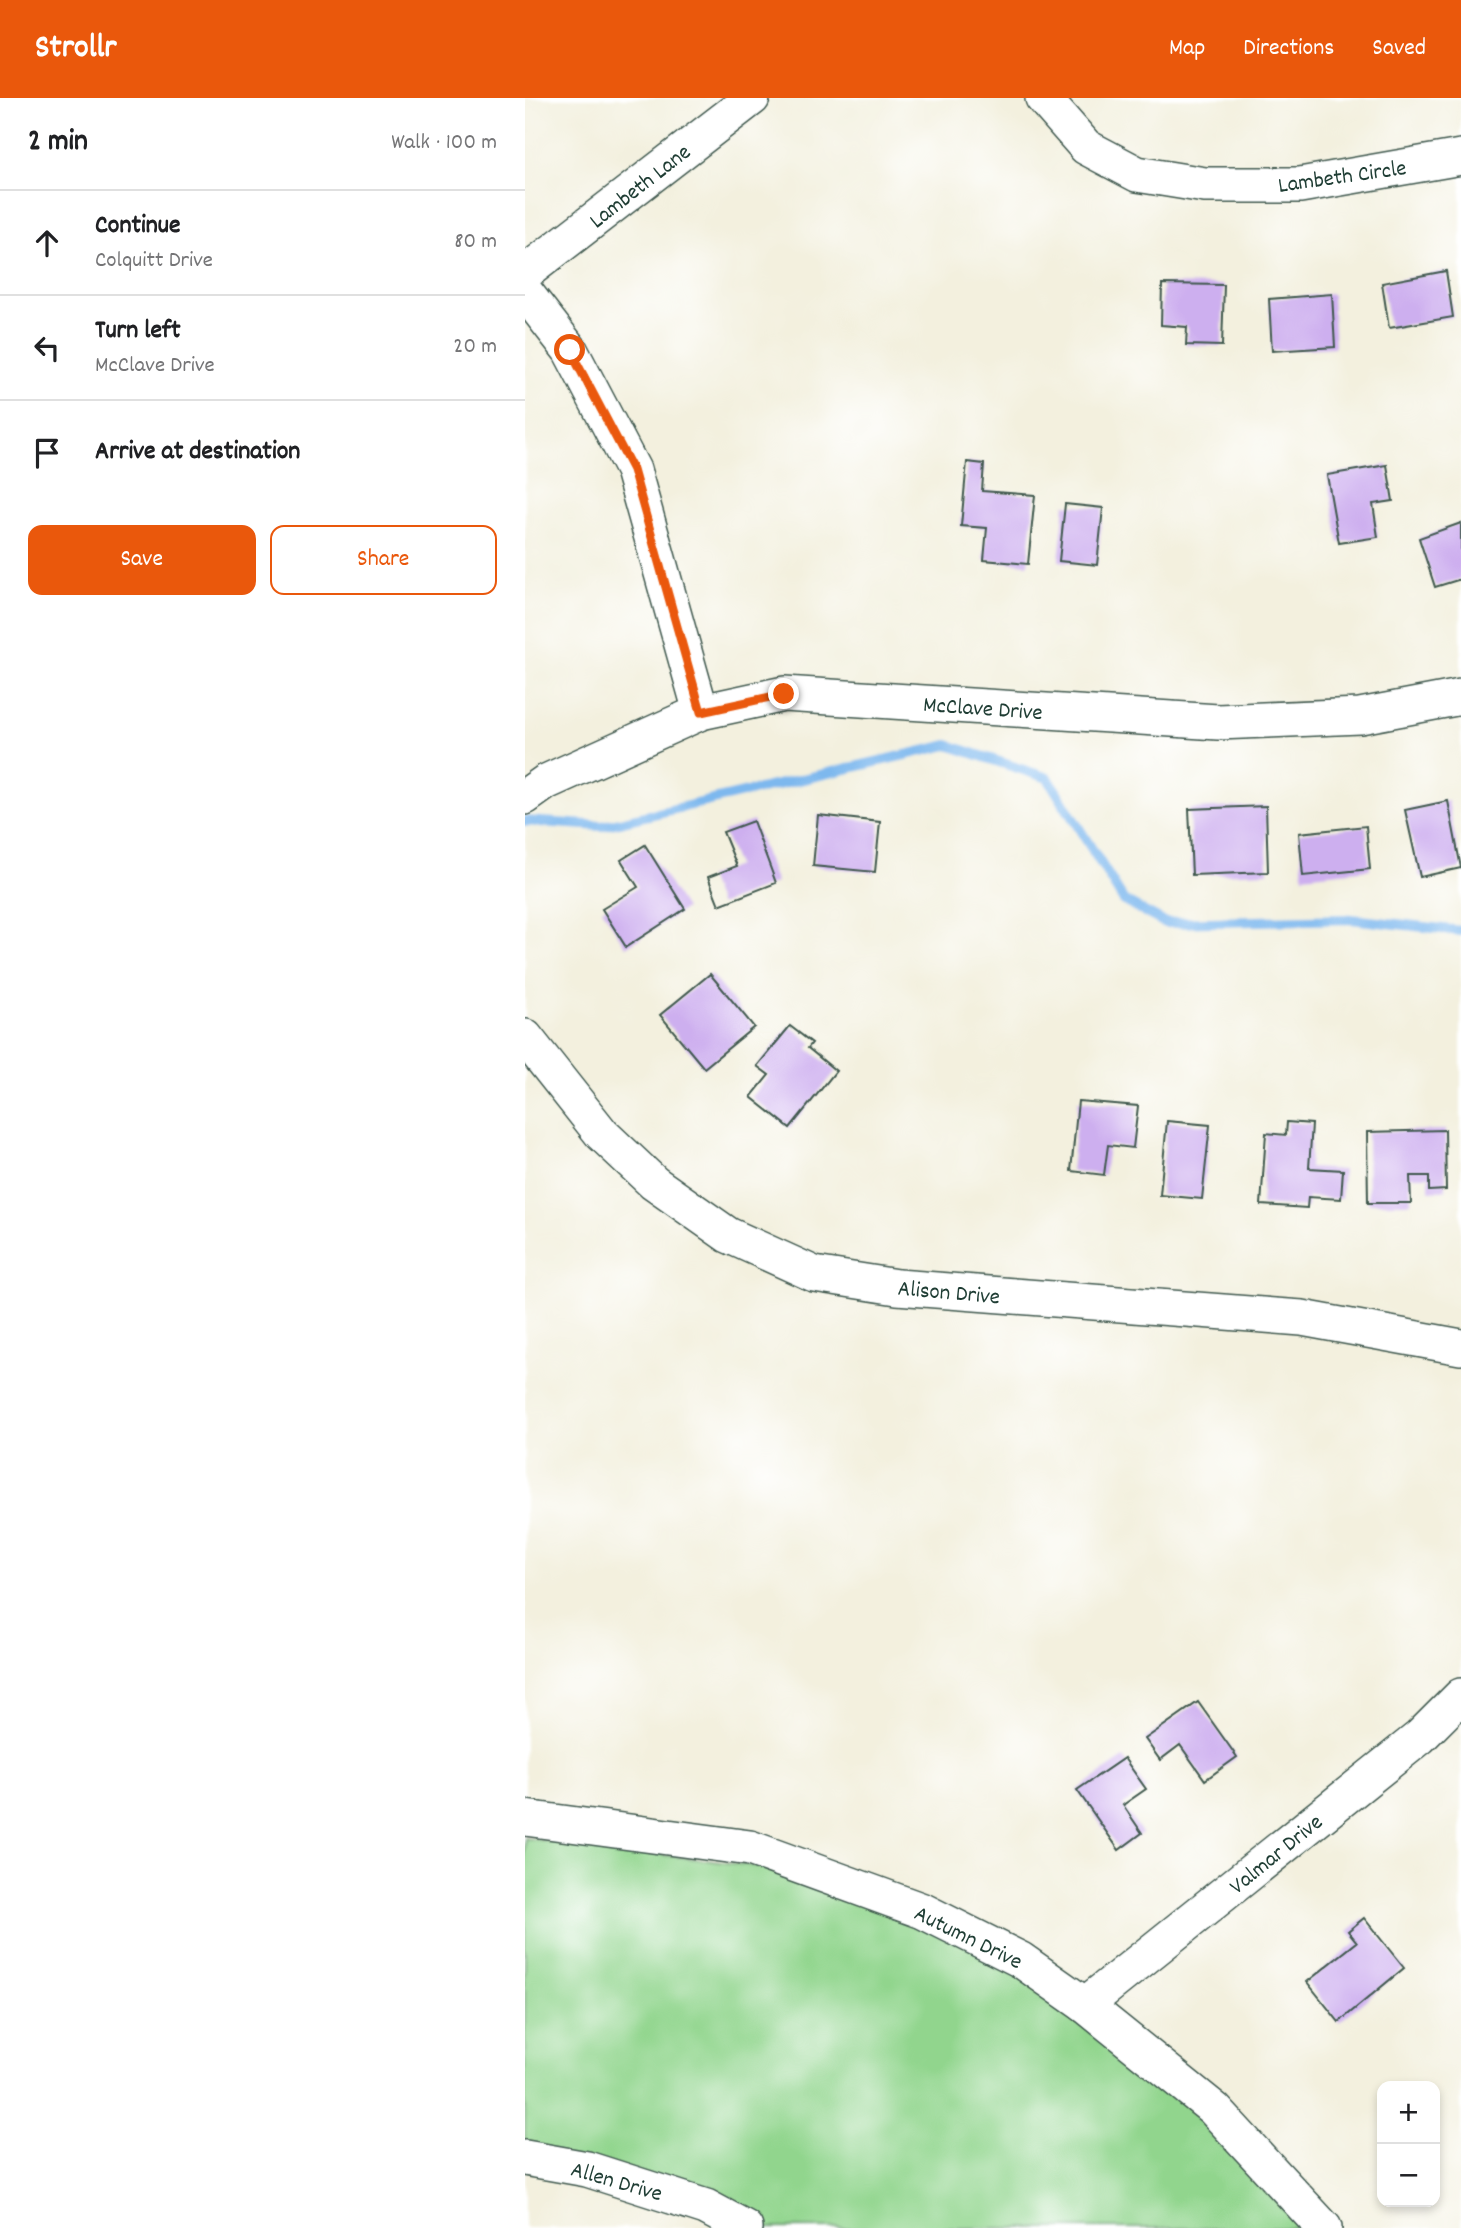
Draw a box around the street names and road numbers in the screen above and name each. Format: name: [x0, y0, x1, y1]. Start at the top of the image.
street label: Lambeth Lane: [583, 137, 699, 238]
street label: Lambeth Circle: [1276, 153, 1409, 204]
street label: McClave Drive: [922, 690, 1044, 731]
street label: Alison Drive: [896, 1274, 1001, 1315]
street label: Valmar Drive: [1223, 1808, 1331, 1904]
street label: Autumn Drive: [908, 1899, 1027, 1980]
street label: Allen Drive: [566, 2155, 666, 2212]

